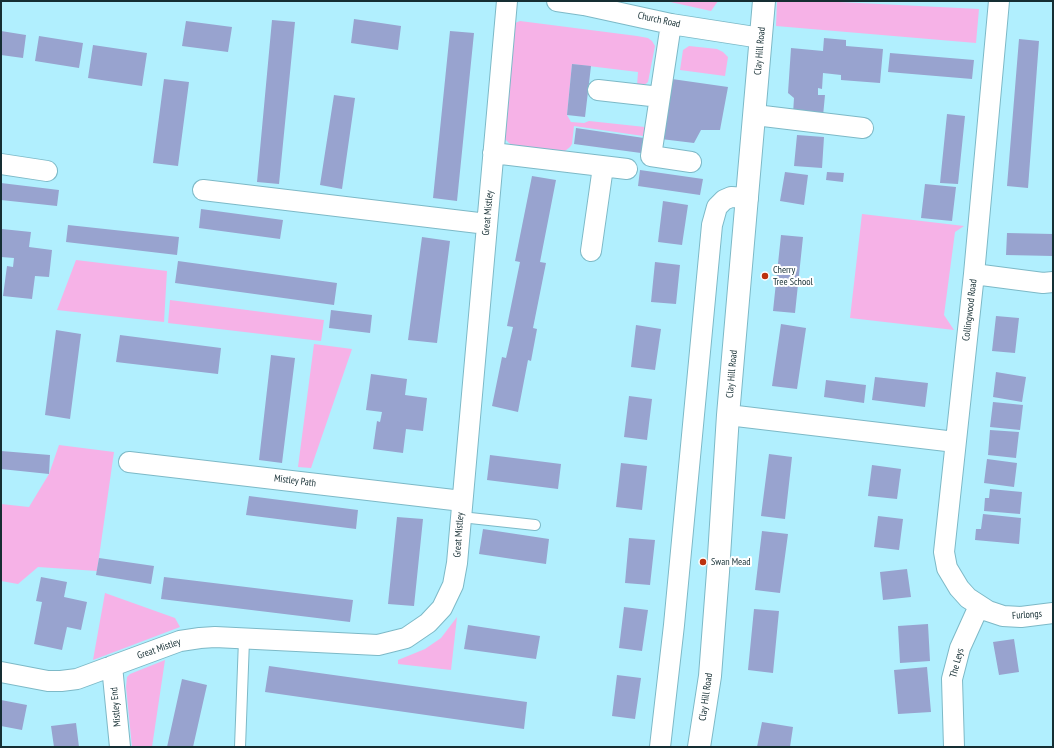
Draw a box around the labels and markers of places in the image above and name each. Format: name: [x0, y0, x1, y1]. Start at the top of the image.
place label: Cherry Tree School: [773, 264, 813, 288]
marker: Cherry Tree School: [760, 271, 770, 281]
place label: Swan Mead: [711, 556, 751, 568]
marker: Swan Mead: [698, 557, 708, 567]

